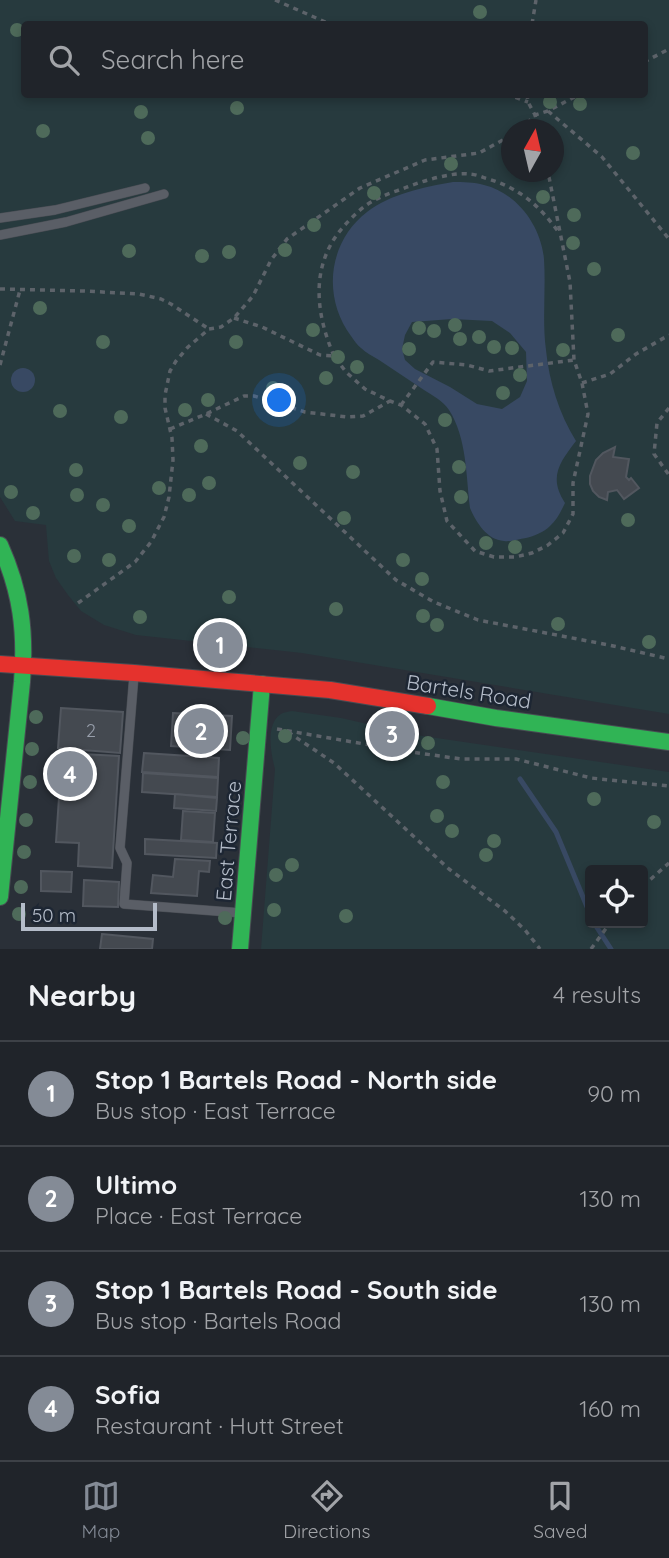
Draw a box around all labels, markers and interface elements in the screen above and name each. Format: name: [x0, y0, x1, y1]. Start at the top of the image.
search box: [21, 21, 648, 98]
icon: search: [45, 41, 83, 79]
text: Search here: [101, 43, 245, 76]
north arrow: [501, 119, 564, 182]
your location: [262, 383, 296, 417]
pin: 1: [197, 619, 243, 671]
street label: Bartels Road: [405, 668, 533, 714]
pin: 2: [178, 705, 224, 757]
pin: 3: [369, 708, 415, 760]
house number: 2: [86, 719, 96, 742]
pin: 4: [47, 748, 93, 800]
street label: East Terrace: [210, 780, 246, 902]
map controls: [585, 865, 648, 928]
button: locate: [585, 865, 648, 928]
scale bar: [21, 900, 158, 932]
text: 50 m: [32, 903, 76, 927]
text: Nearby: [28, 976, 136, 1014]
text: 4 results: [553, 980, 641, 1009]
text: Stop 1 Bartels Road - North side: [95, 1063, 497, 1096]
text: 1: [47, 1079, 55, 1108]
text: 90 m: [587, 1079, 641, 1108]
text: Bus stop · East Terrace: [95, 1096, 336, 1125]
text: Ultimo: [95, 1168, 177, 1201]
text: 2: [44, 1184, 58, 1213]
text: 130 m: [579, 1184, 641, 1213]
text: Place · East Terrace: [95, 1201, 302, 1230]
text: Stop 1 Bartels Road - South side: [95, 1273, 498, 1306]
text: 3: [45, 1289, 57, 1318]
text: 130 m: [579, 1289, 641, 1318]
text: Bus stop · Bartels Road: [95, 1306, 341, 1335]
text: Sofia: [95, 1378, 161, 1411]
text: 4: [44, 1394, 58, 1423]
text: 160 m: [579, 1394, 641, 1423]
text: Restaurant · Hutt Street: [95, 1411, 344, 1440]
tab: Map: [82, 1477, 120, 1543]
tab: Directions: [283, 1477, 370, 1543]
tab: Saved: [533, 1477, 588, 1543]

